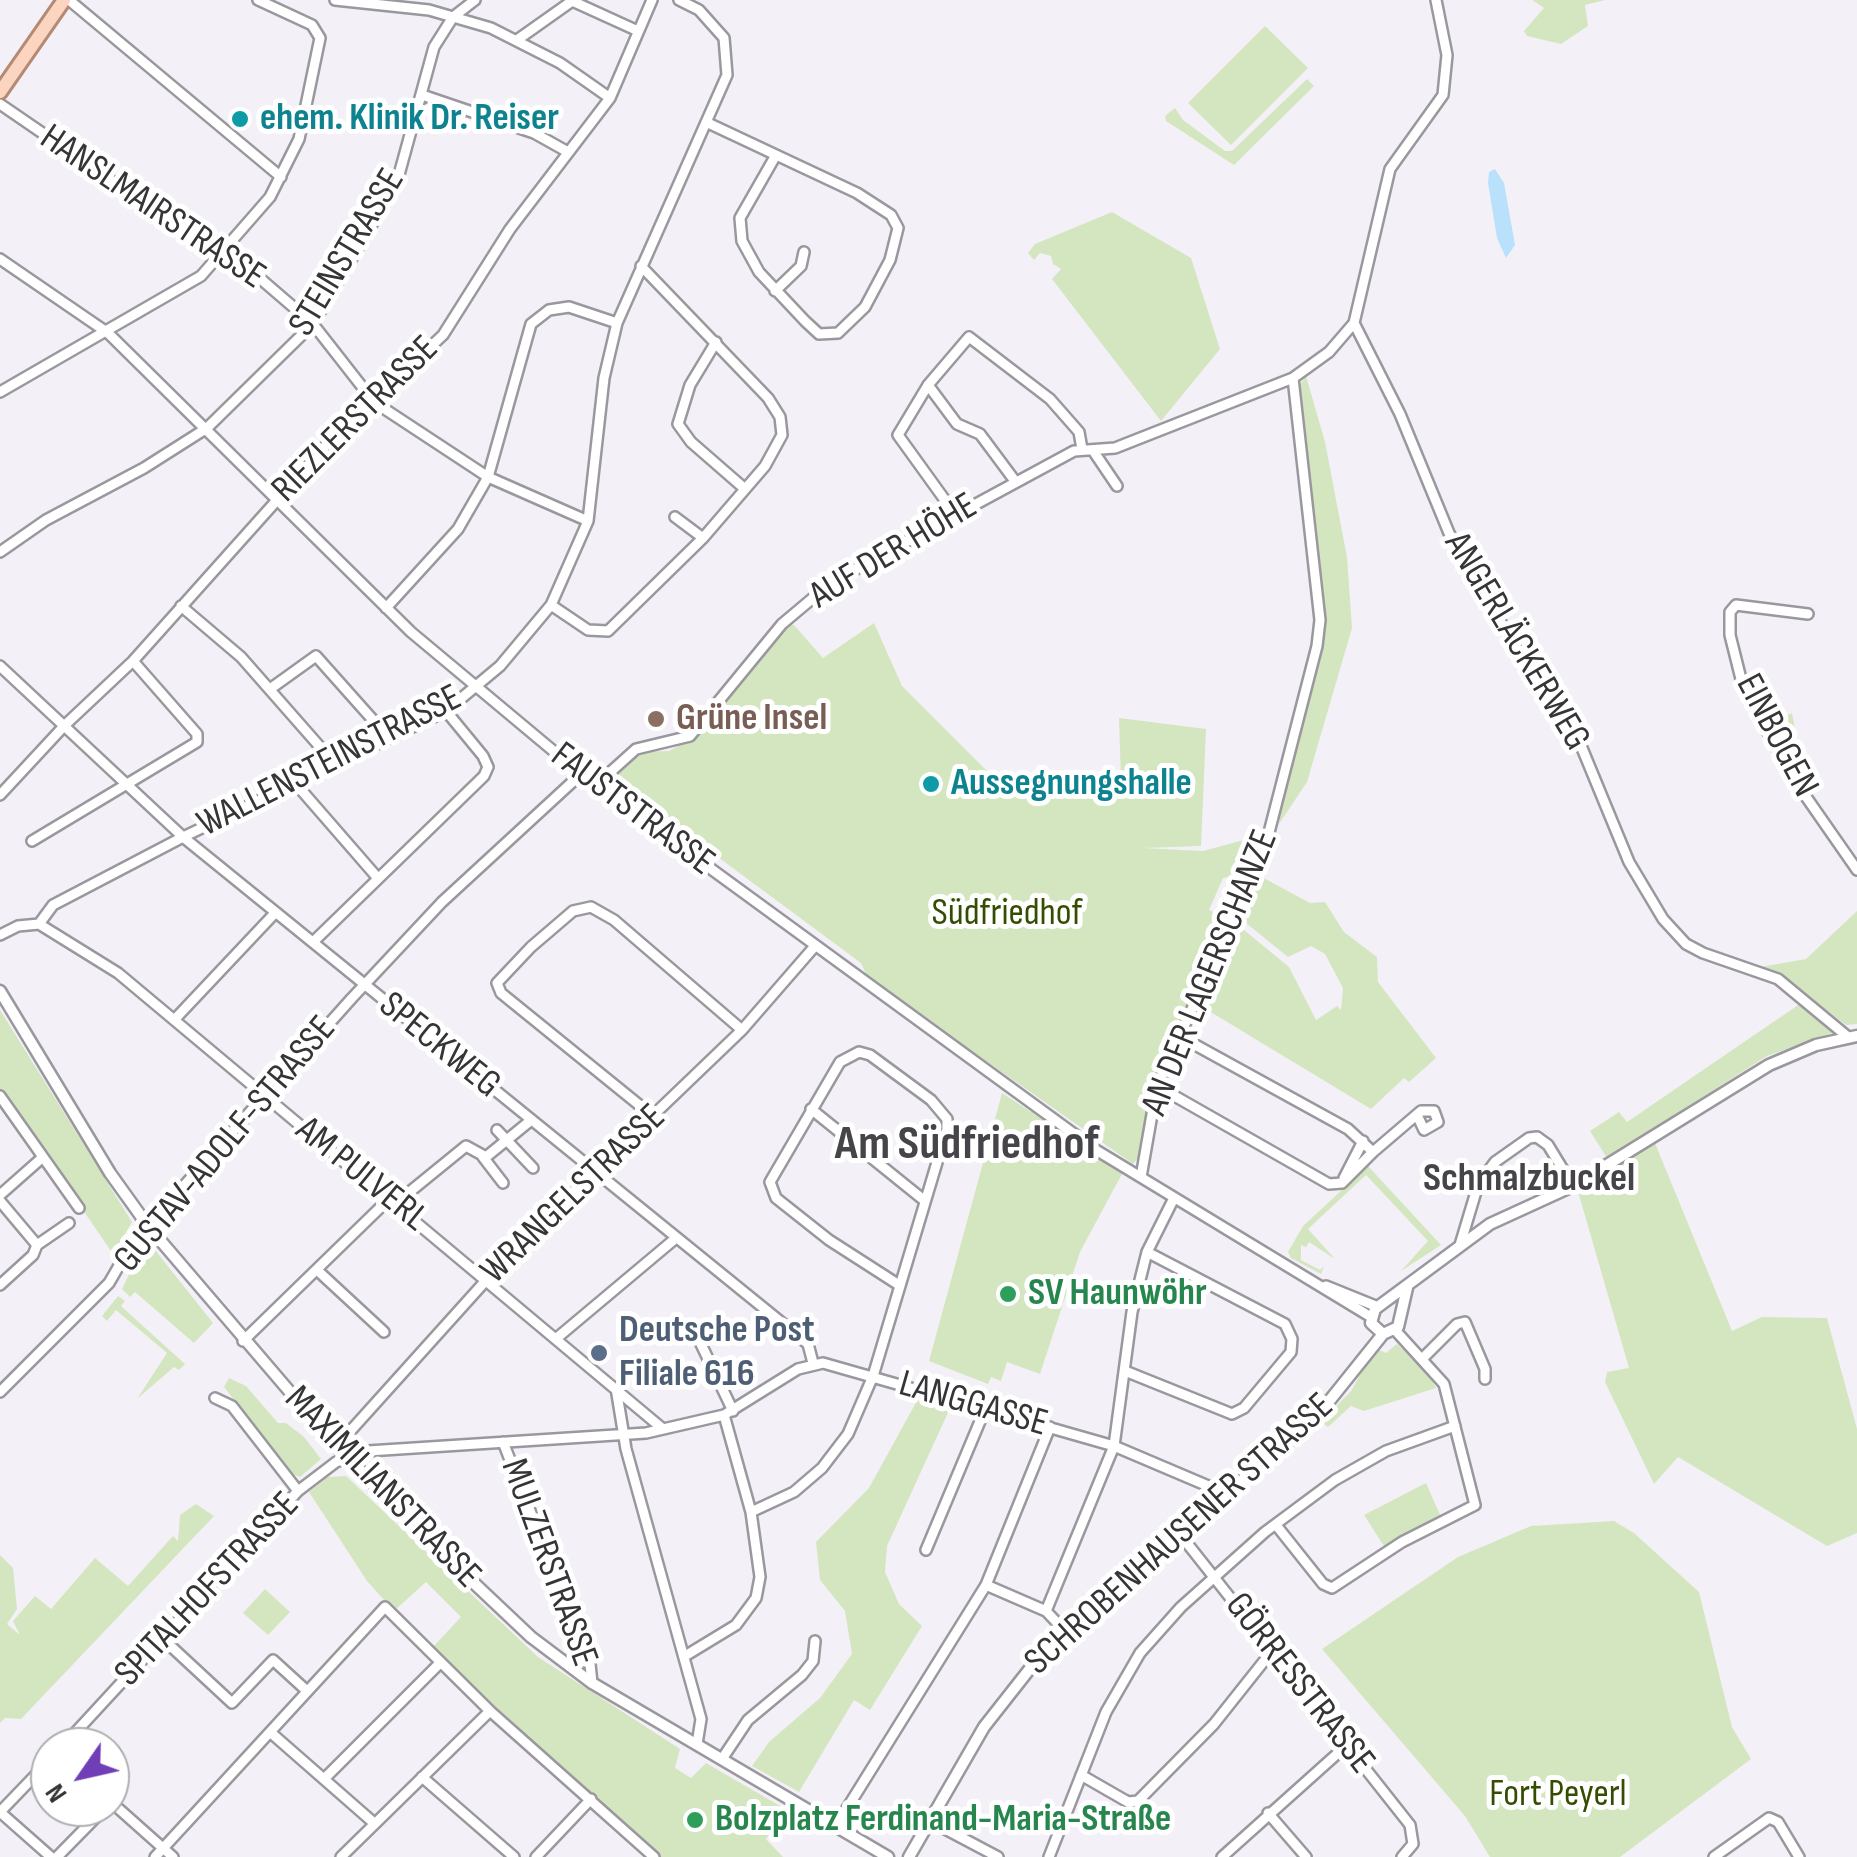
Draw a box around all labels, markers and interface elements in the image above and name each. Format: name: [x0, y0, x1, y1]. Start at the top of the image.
place label: ehem. Klinik Dr. Reiser: [260, 96, 559, 142]
marker: ehem. Klinik Dr. Reiser: [229, 108, 251, 130]
street label: HANSLMAIRSTRASSE: [31, 116, 273, 300]
street label: STEINSTRASSE: [280, 161, 416, 345]
street label: RIEZLERSTRASSE: [263, 327, 449, 513]
street label: AUF DER HÖHE: [802, 484, 986, 620]
street label: ANGERLÄCKERWEG: [1433, 525, 1599, 759]
street label: EINBOGEN: [1725, 667, 1827, 805]
street label: WALLENSTEINSTRASSE: [190, 676, 470, 848]
place label: Grüne Insel: [676, 696, 827, 742]
marker: Grüne Insel: [645, 708, 667, 730]
street label: FAUSTSTRASSE: [541, 734, 723, 886]
place label: Aussegnungshalle: [951, 761, 1192, 807]
marker: Aussegnungshalle: [920, 773, 942, 795]
street label: AN DER LAGERSCHANZE: [1133, 824, 1289, 1122]
park label: Südfriedhof: [932, 891, 1082, 937]
street label: SPECKWEG: [369, 983, 509, 1109]
street label: GUSTAV-ADOLF-STRASSE: [106, 1008, 346, 1282]
street label: WRANGELSTRASSE: [472, 1096, 676, 1294]
street label: AM PULVERL: [286, 1108, 436, 1242]
district label: Am Südfriedhof: [835, 1117, 1099, 1175]
district label: Schmalzbuckel: [1423, 1156, 1635, 1204]
place label: SV Haunwöhr: [1028, 1271, 1207, 1317]
marker: SV Haunwöhr: [997, 1283, 1019, 1305]
place label: Deutsche Post Filiale 616: [619, 1308, 815, 1398]
marker: Deutsche Post Filiale 616: [588, 1342, 610, 1364]
street label: LANGGASSE: [894, 1362, 1052, 1448]
street label: MAXIMILIANSTRASSE: [274, 1378, 490, 1598]
street label: SCHROBENHAUSENER STRASSE: [1016, 1385, 1344, 1685]
street label: MULZERSTRASSE: [489, 1453, 607, 1673]
street label: SPITALHOFSTRASSE: [106, 1483, 310, 1697]
street label: GÖRRESSTRASSE: [1214, 1585, 1384, 1783]
north arrow: [30, 1727, 130, 1827]
park label: Fort Peyerl: [1489, 1772, 1627, 1818]
text: N: [39, 1778, 74, 1808]
place label: Bolzplatz Ferdinand-Maria-Straße: [715, 1797, 1171, 1843]
marker: Bolzplatz Ferdinand-Maria-Straße: [684, 1809, 706, 1831]

